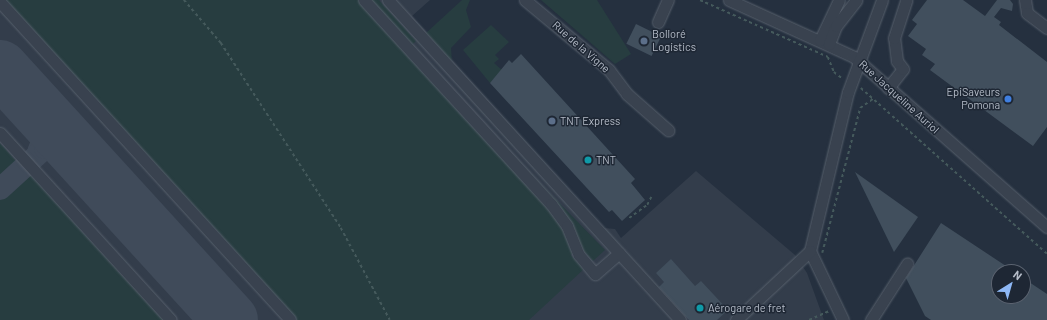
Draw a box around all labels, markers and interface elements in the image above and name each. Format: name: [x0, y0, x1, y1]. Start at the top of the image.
street label: Rue de la Vigne: [550, 18, 612, 76]
place label: Bolloré Logistics: [652, 28, 696, 54]
marker: Bolloré Logistics: [639, 36, 649, 46]
street label: Rue Jacqueline Auriol: [856, 58, 942, 136]
place label: EpiSaveurs Pomona: [946, 86, 1000, 112]
marker: EpiSaveurs Pomona: [1003, 94, 1013, 104]
place label: TNT Express: [560, 114, 620, 128]
marker: TNT Express: [547, 116, 557, 126]
place label: TNT: [596, 153, 616, 167]
marker: TNT: [583, 155, 593, 165]
north arrow: [991, 264, 1031, 304]
text: N: [1011, 267, 1025, 282]
place label: Aérogare de fret: [708, 301, 786, 315]
marker: Aérogare de fret: [695, 303, 705, 313]

